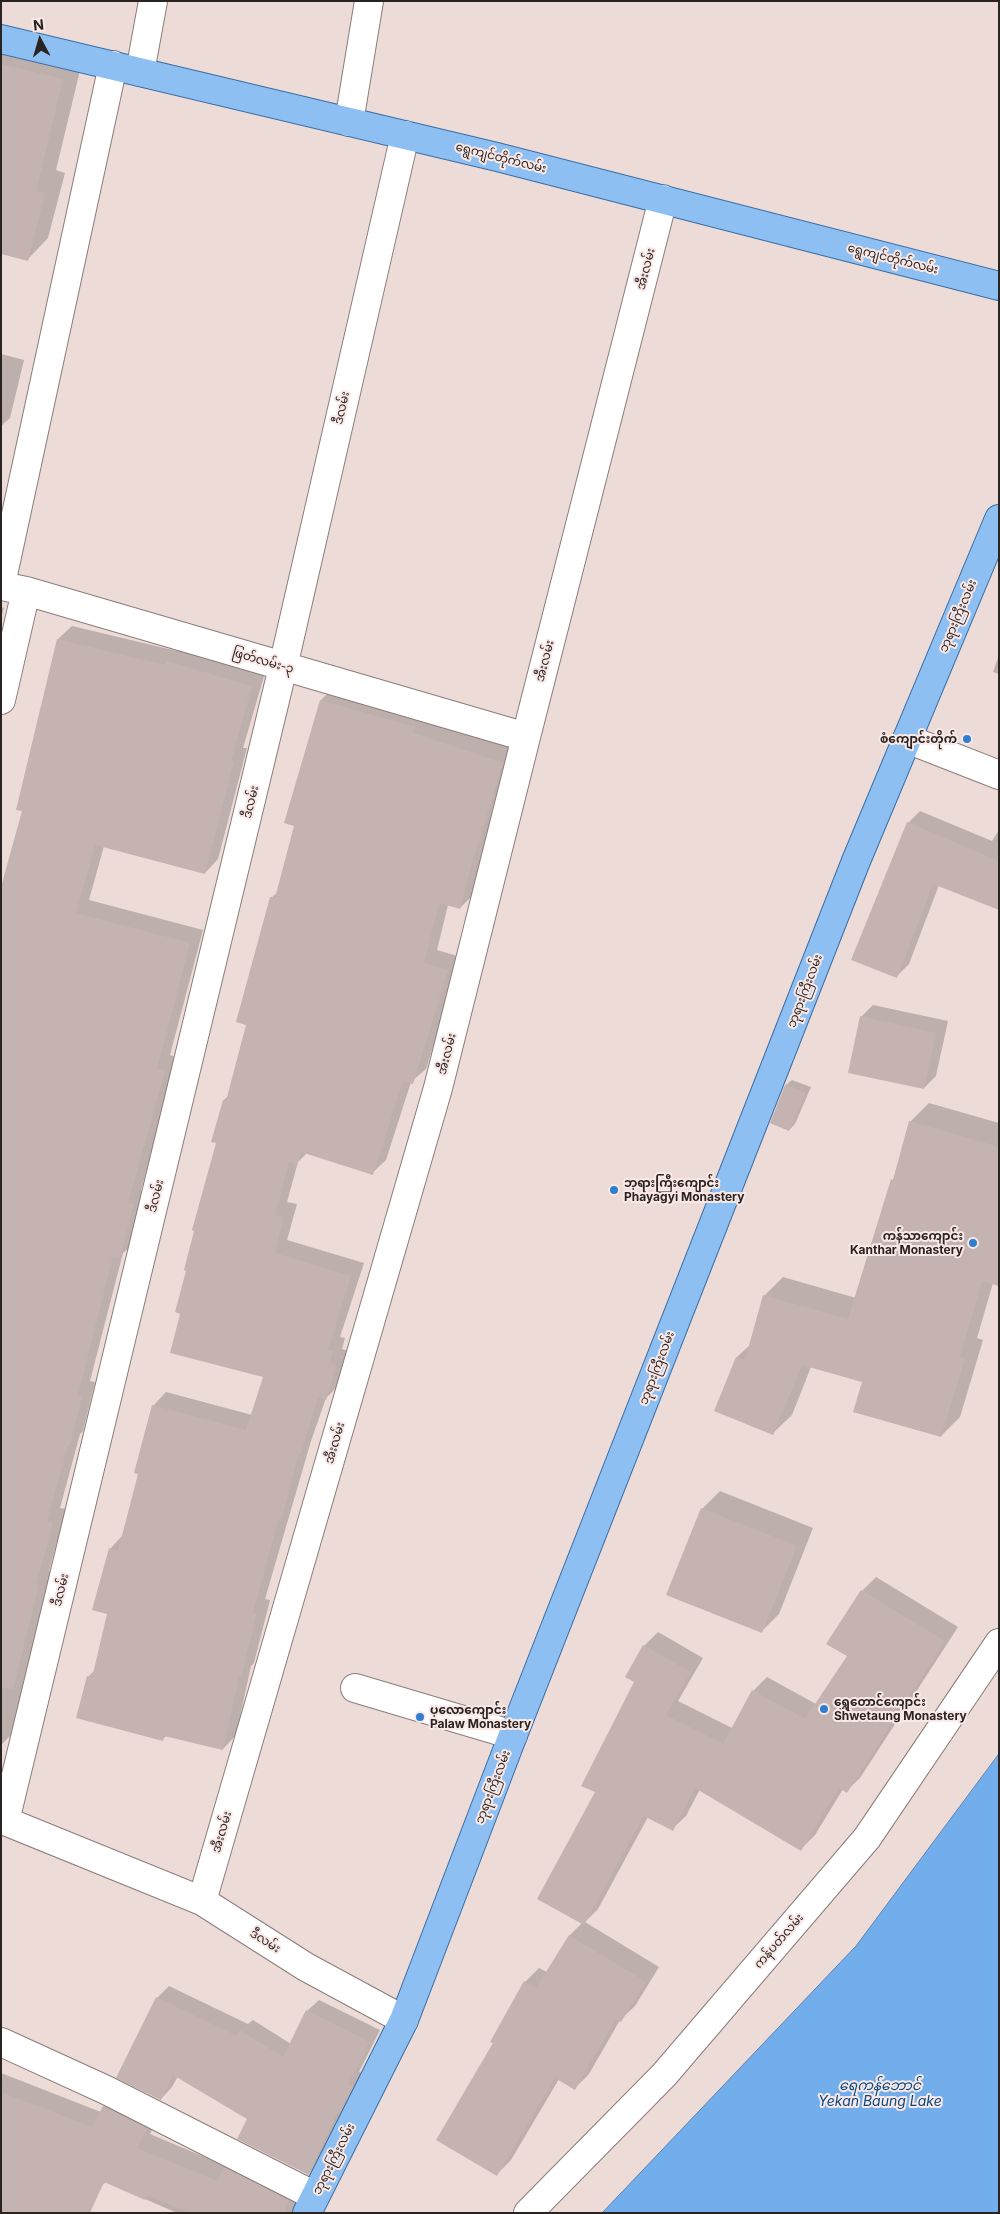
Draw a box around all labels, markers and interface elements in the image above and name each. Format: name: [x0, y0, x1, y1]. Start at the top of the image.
north arrow: [15, 15, 65, 65]
text: N: [32, 16, 45, 34]
street label: ရွေကျင်တိုက်လမ်း: [454, 140, 548, 176]
street label: ရွေကျင်တိုက်လမ်း: [846, 241, 940, 277]
street label: အီးလမ်း: [634, 247, 658, 291]
street label: ဒီလမ်း: [331, 390, 353, 426]
street label: ဘုရားကြီးလမ်း: [936, 578, 980, 654]
street label: အီးလမ်း: [533, 639, 557, 683]
street label: ဖြတ်လမ်း-၃: [231, 645, 295, 677]
place label: စံကျောင်းတိုက်: [880, 732, 957, 746]
marker: စံကျောင်းတိုက်: [961, 733, 973, 745]
street label: ဒီလမ်း: [240, 784, 262, 820]
street label: ဘုရားကြီးလမ်း: [784, 952, 826, 1030]
street label: အီးလမ်း: [435, 1032, 459, 1076]
place label: ဘုရားကြီးကျောင်း Phayagyi Monastery: [624, 1176, 744, 1204]
street label: ဒီလမ်း: [145, 1178, 167, 1214]
marker: ဘုရားကြီးကျောင်း Phayagyi Monastery: [608, 1184, 620, 1196]
place label: ကန်သာကျောင်း Kanthar Monastery: [850, 1229, 963, 1257]
marker: ကန်သာကျောင်း Kanthar Monastery: [967, 1237, 979, 1249]
street label: ဘုရားကြီးလမ်း: [636, 1329, 678, 1407]
street label: အီးလမ်း: [322, 1420, 348, 1466]
street label: ဒီလမ်း: [50, 1572, 72, 1608]
place label: ရွှေတောင်ကျောင်း Shwetaung Monastery: [834, 1695, 967, 1723]
place label: ပုလောကျောင်း Palaw Monastery: [430, 1703, 531, 1731]
marker: ရွှေတောင်ကျောင်း Shwetaung Monastery: [818, 1703, 830, 1715]
marker: ပုလောကျောင်း Palaw Monastery: [414, 1711, 426, 1723]
street label: ဘုရားကြီးလမ်း: [472, 1748, 514, 1826]
street label: အီးလမ်း: [209, 1809, 235, 1855]
street label: ကန်ပတ်လမ်း: [751, 1911, 807, 1971]
street label: ဒီလမ်း: [247, 1926, 283, 1956]
water label: ရေကန်ဘောင် Yekan Baung Lake: [818, 2078, 942, 2110]
street label: ဘုရားကြီးလမ်း: [310, 2121, 358, 2197]

